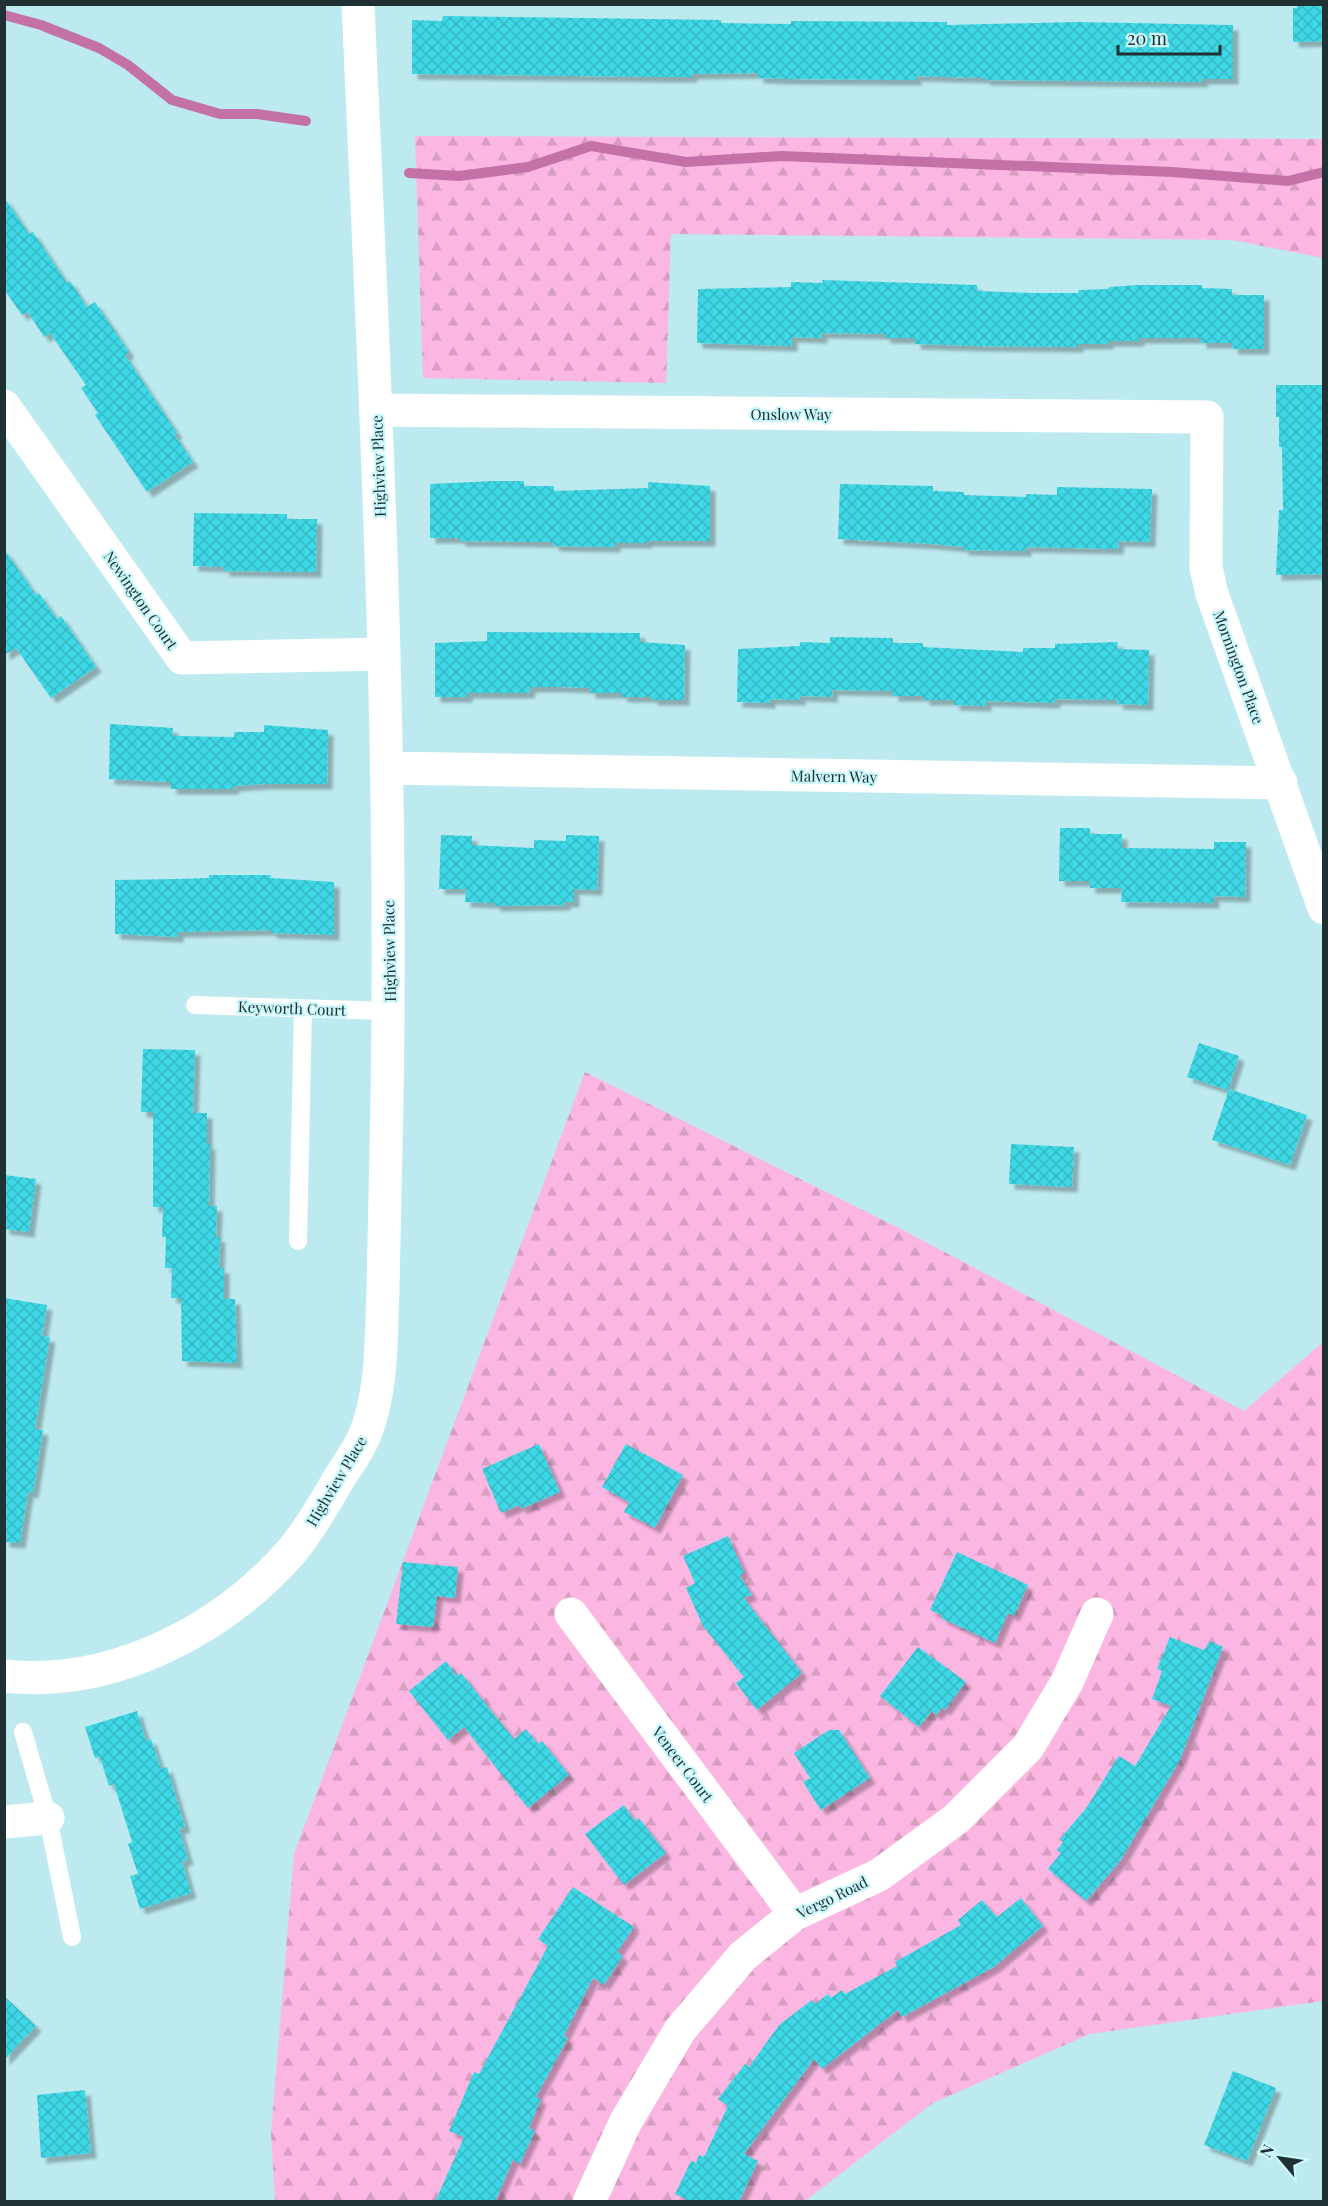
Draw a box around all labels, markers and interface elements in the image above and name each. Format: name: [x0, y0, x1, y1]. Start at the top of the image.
scale bar: [1118, 18, 1220, 56]
text: 20 m: [1127, 26, 1167, 50]
street label: Onslow Way: [750, 404, 832, 424]
street label: Highview Place: [366, 415, 390, 517]
street label: Newington Court: [100, 547, 183, 654]
street label: Mornington Place: [1209, 608, 1269, 726]
street label: Malvern Way: [791, 765, 878, 787]
street label: Highview Place: [378, 900, 400, 1002]
street label: Keyworth Court: [238, 996, 347, 1020]
street label: Highview Place: [301, 1432, 371, 1530]
street label: Veneer Court: [647, 1721, 718, 1806]
street label: Vergo Road: [792, 1871, 871, 1923]
north arrow: [1250, 2128, 1310, 2188]
text: N: [1254, 2140, 1279, 2161]

